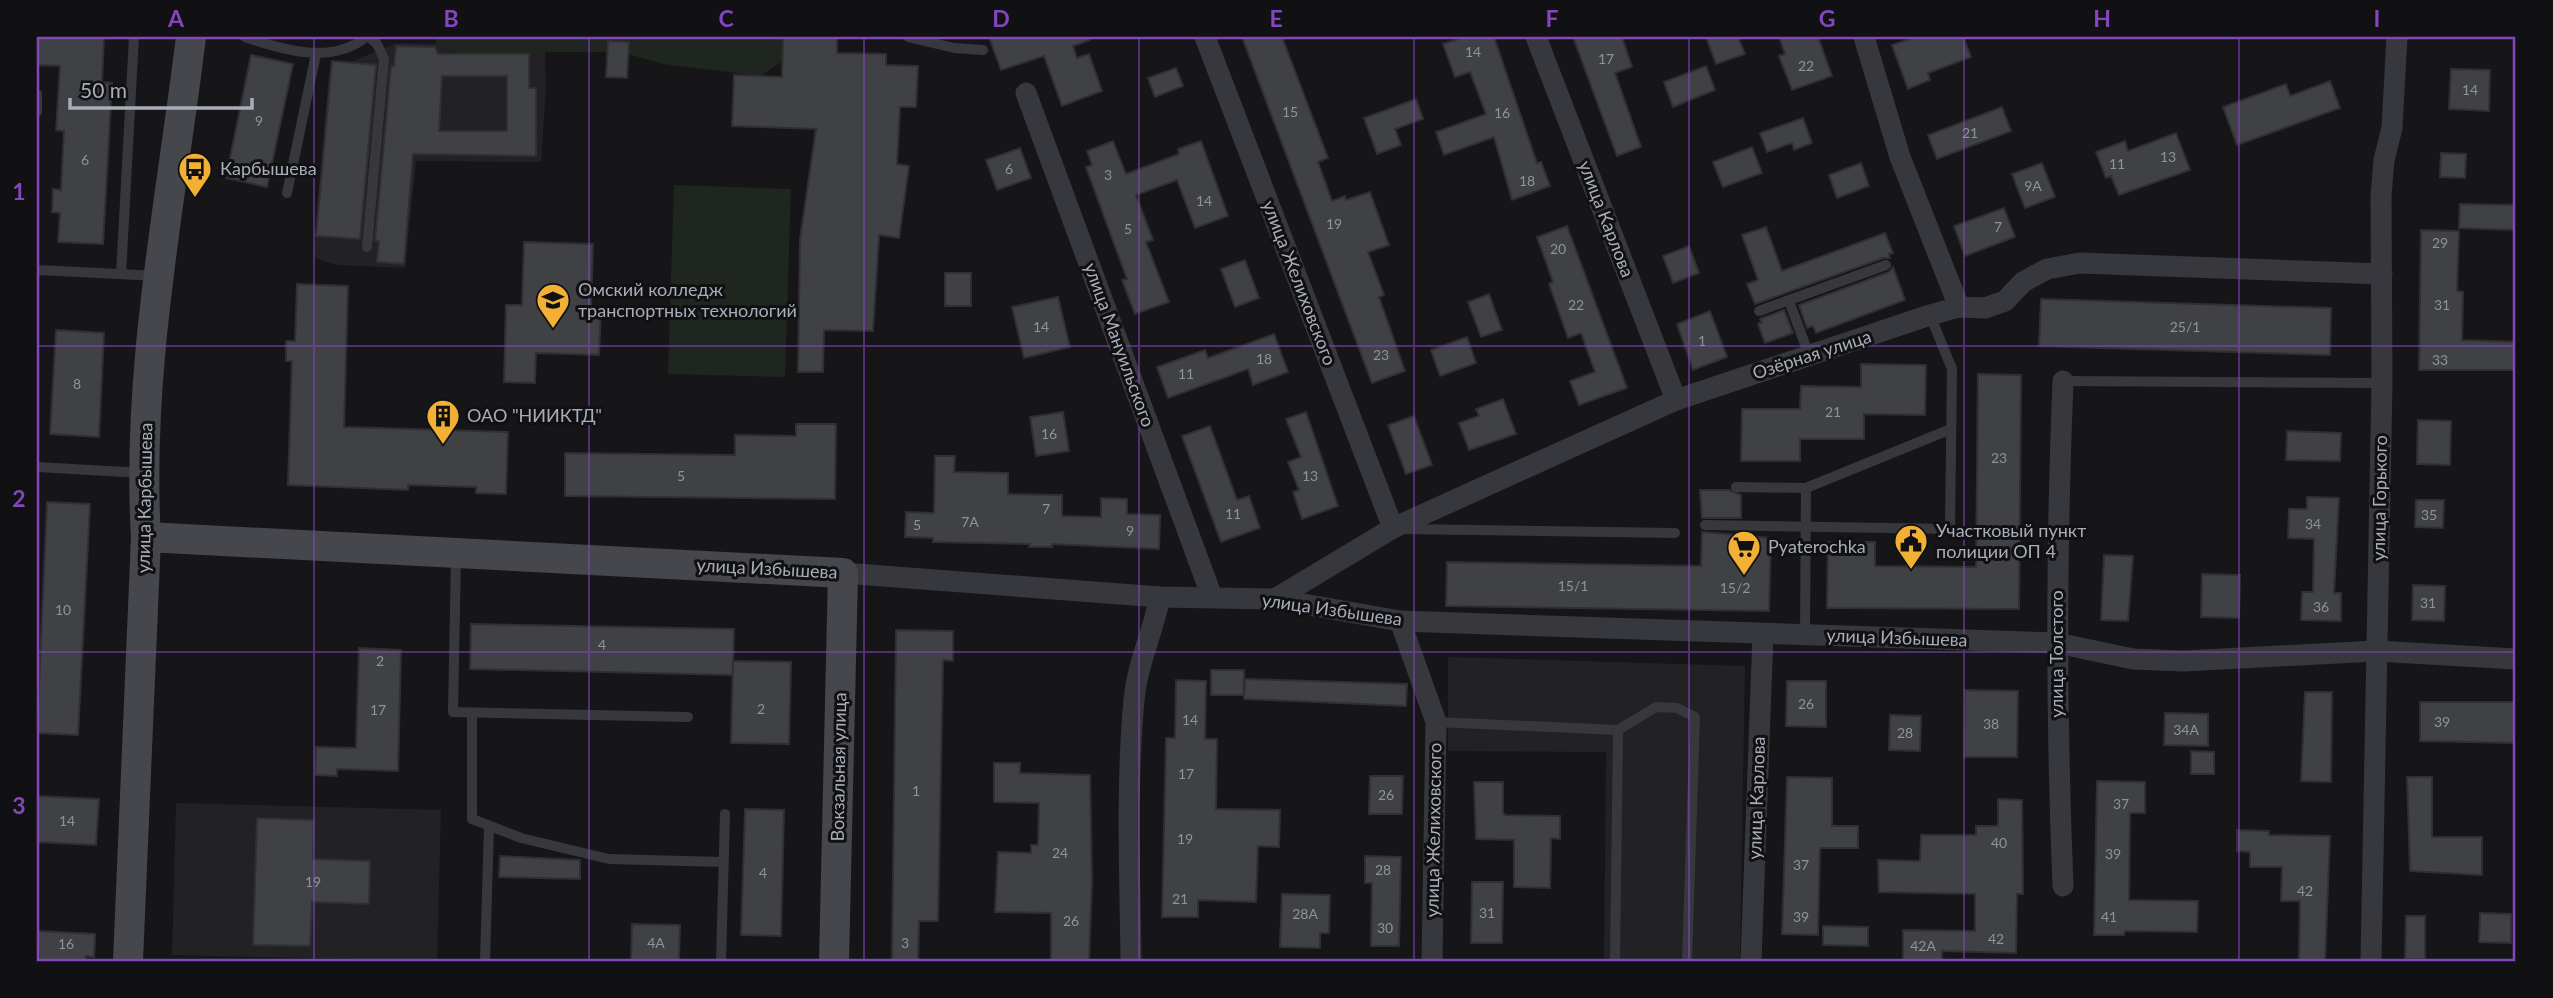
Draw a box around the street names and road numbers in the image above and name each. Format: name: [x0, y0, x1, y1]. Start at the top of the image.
street label: улица Карлова: [1575, 157, 1639, 280]
street label: улица Желиховского: [1258, 197, 1342, 368]
street label: улица Мануильского: [1080, 260, 1160, 430]
street label: Озёрная улица: [1750, 324, 1874, 384]
street label: улица Карбышева: [132, 423, 156, 573]
street label: улица Горького: [2367, 435, 2391, 561]
street label: улица Избышева: [696, 553, 838, 583]
street label: улица Избышева: [1261, 588, 1404, 630]
street label: улица Толстого: [2045, 590, 2067, 718]
street label: улица Избышева: [1826, 624, 1968, 650]
street label: Вокзальная улица: [826, 692, 850, 842]
street label: улица Карлова: [1743, 736, 1769, 860]
street label: улица Желиховского: [1420, 742, 1446, 918]

